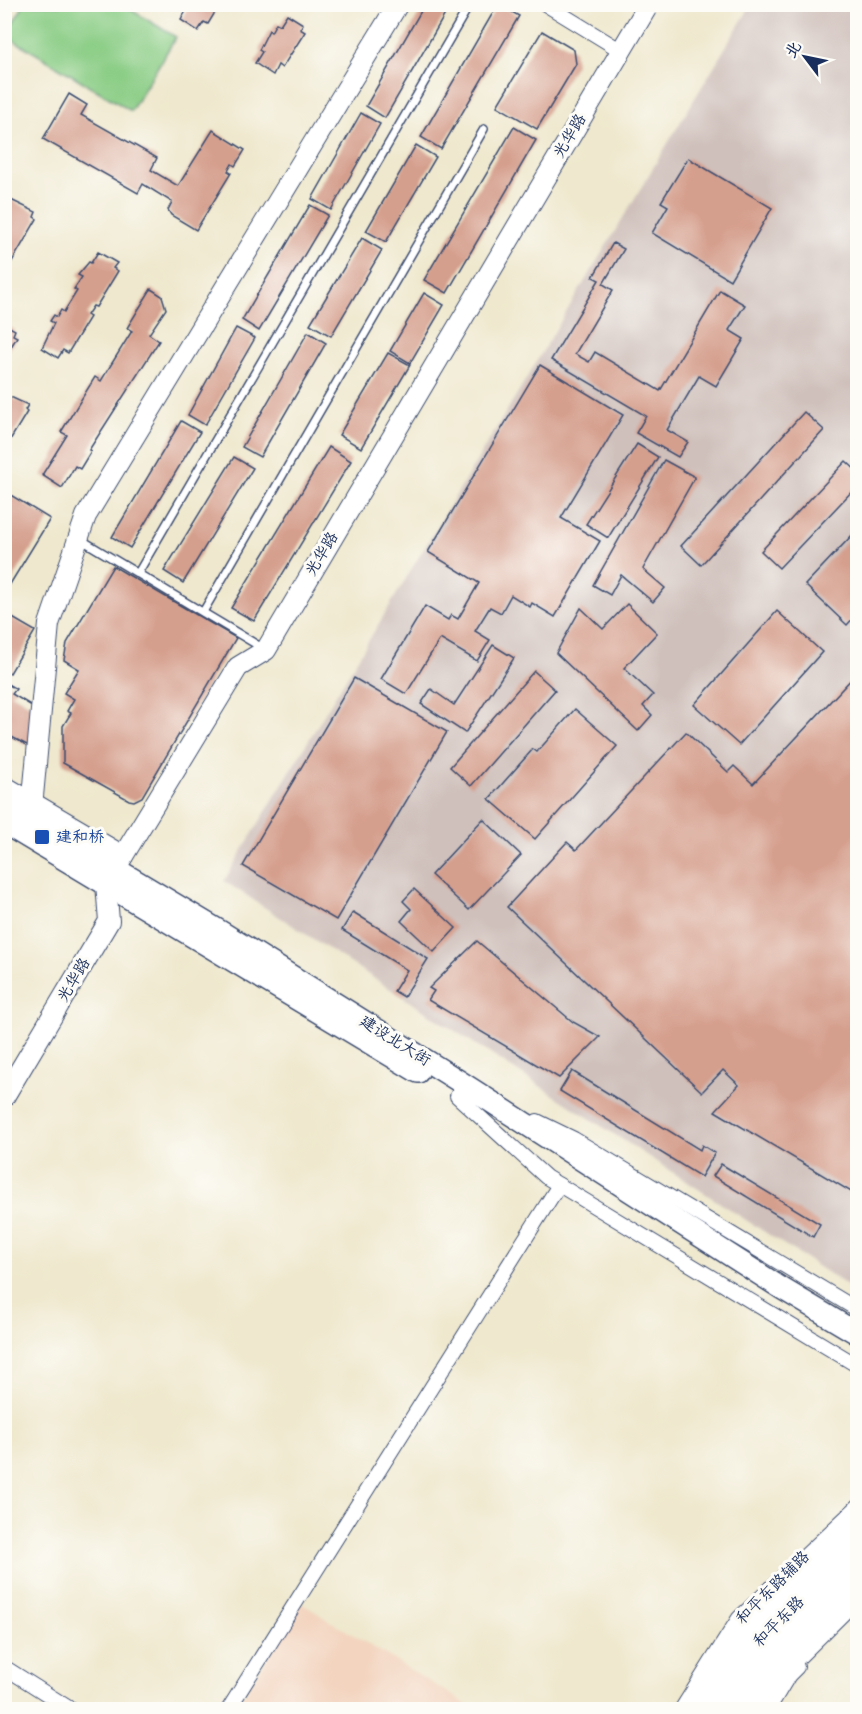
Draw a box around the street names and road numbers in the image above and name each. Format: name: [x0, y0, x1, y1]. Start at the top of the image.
street label: 光华路: [547, 109, 593, 163]
street label: 光华路: [299, 527, 345, 581]
street label: 光华路: [51, 953, 97, 1007]
street label: 建设北大街: [354, 1009, 436, 1073]
street label: 和平东路辅路: [732, 1547, 814, 1629]
street label: 和平东路: [750, 1593, 808, 1651]

